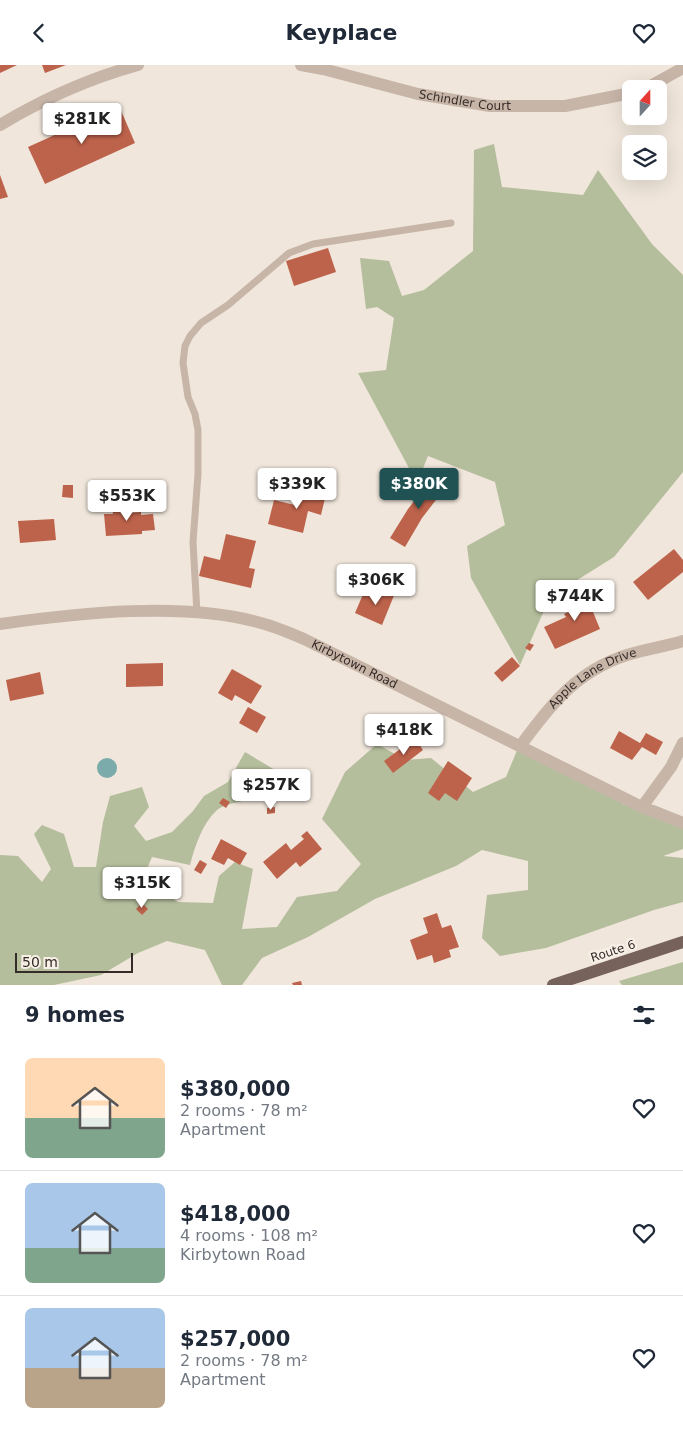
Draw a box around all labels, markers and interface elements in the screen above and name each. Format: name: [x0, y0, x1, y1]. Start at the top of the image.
icon: back: [25, 19, 53, 47]
icon: heart: [630, 19, 658, 47]
text: Keyplace: [285, 20, 398, 45]
north arrow: [622, 80, 668, 125]
map controls: [622, 80, 667, 180]
street label: Schindler Court: [418, 87, 511, 113]
pin: $281K: [47, 103, 117, 145]
text: $281K: [54, 109, 110, 128]
button: layers: [622, 135, 667, 180]
pin: $339K: [262, 467, 332, 510]
pin: $380K: [384, 467, 454, 510]
text: $339K: [269, 474, 325, 493]
text: $380K: [391, 474, 447, 493]
pin: $553K: [92, 479, 162, 522]
text: $553K: [99, 486, 155, 505]
pin: $306K: [341, 563, 411, 606]
text: $306K: [348, 570, 404, 589]
pin: $744K: [540, 579, 610, 622]
text: $744K: [547, 586, 603, 605]
street label: Kirbytown Road: [309, 637, 400, 691]
street label: Apple Lane Drive: [546, 645, 638, 711]
pin: $418K: [369, 713, 439, 756]
text: $418K: [376, 720, 432, 739]
pin: $257K: [236, 769, 306, 811]
text: $257K: [243, 775, 299, 794]
pin: $315K: [107, 867, 177, 909]
text: $315K: [114, 873, 170, 892]
street label: Route 6: [589, 937, 637, 965]
scale bar: [15, 950, 132, 973]
text: 50 m: [22, 954, 58, 970]
icon: filters: [630, 1001, 658, 1029]
text: 9 homes: [25, 1003, 125, 1027]
text: $380,000: [180, 1077, 290, 1101]
icon: home: [65, 1078, 125, 1138]
icon: heart: [630, 1094, 658, 1122]
text: 2 rooms · 78 m²: [180, 1101, 308, 1120]
text: Apartment: [180, 1120, 266, 1139]
text: $418,000: [180, 1202, 290, 1226]
icon: home: [65, 1203, 125, 1263]
icon: heart: [630, 1219, 658, 1247]
text: 4 rooms · 108 m²: [180, 1226, 318, 1245]
text: Kirbytown Road: [180, 1245, 306, 1264]
text: $257,000: [180, 1327, 290, 1351]
icon: home: [65, 1328, 125, 1388]
icon: heart: [630, 1344, 658, 1372]
text: 2 rooms · 78 m²: [180, 1351, 308, 1370]
text: Apartment: [180, 1370, 266, 1389]

